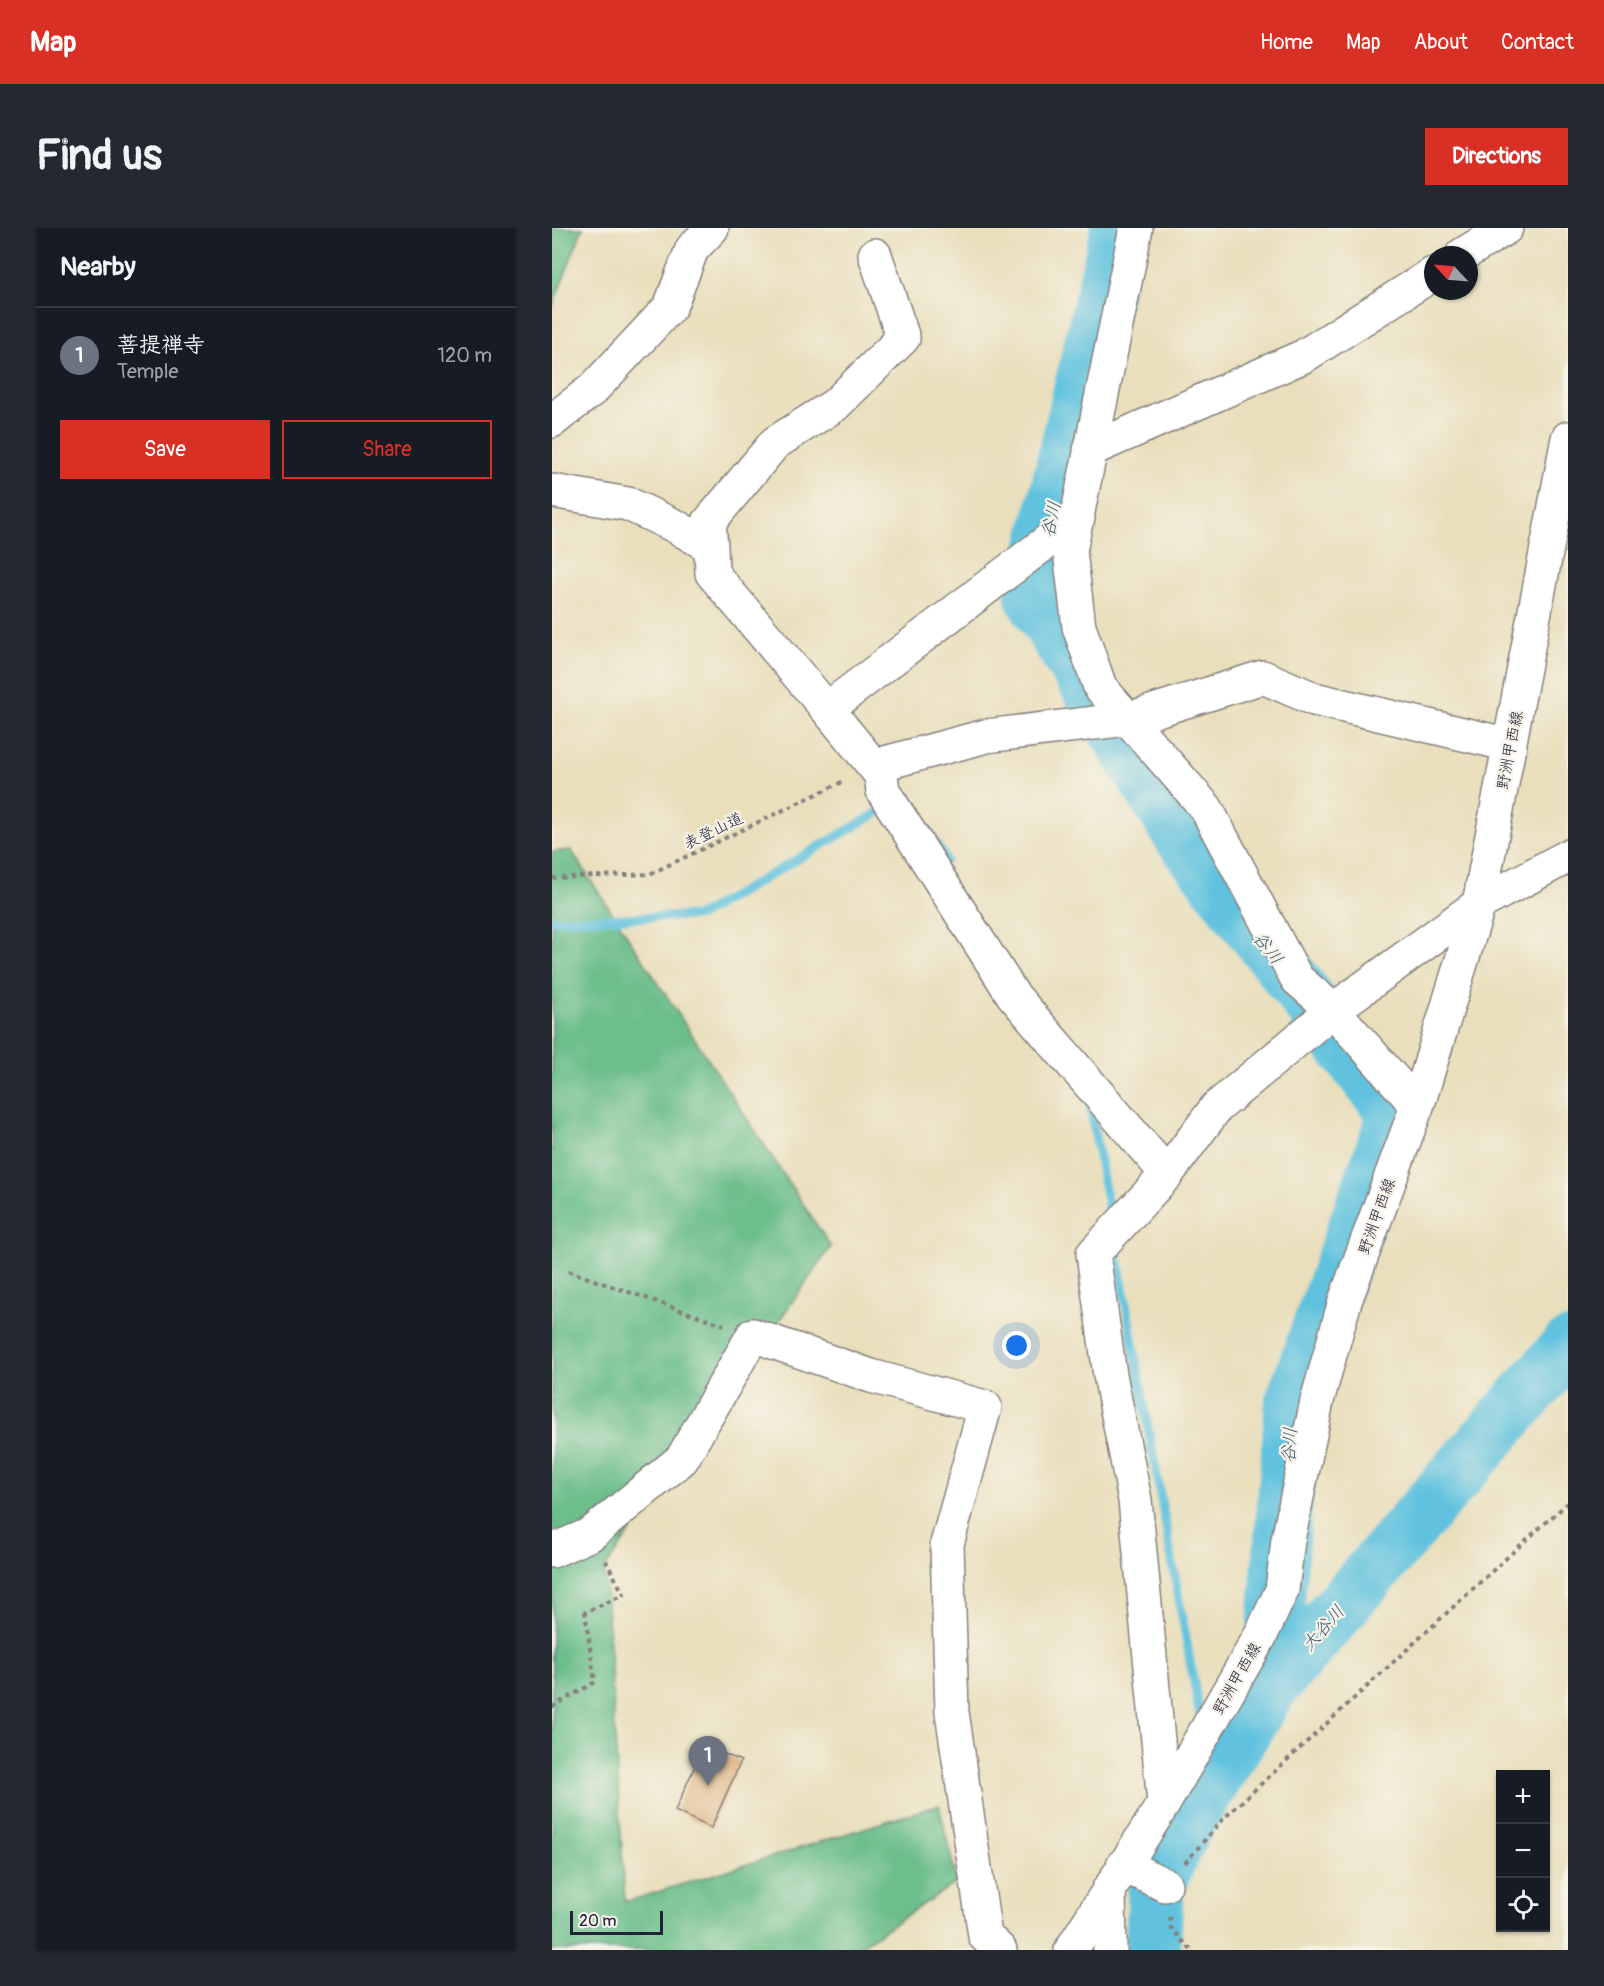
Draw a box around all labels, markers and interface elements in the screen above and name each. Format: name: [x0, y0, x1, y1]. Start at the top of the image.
text: Map: [30, 25, 76, 60]
text: Home: [1260, 29, 1313, 56]
text: Map: [1346, 29, 1381, 56]
text: About: [1414, 29, 1468, 56]
text: Contact: [1501, 29, 1574, 56]
button: Directions: [1425, 128, 1568, 185]
text: Find us: [36, 130, 162, 182]
north arrow: [1424, 246, 1478, 300]
text: Nearby: [60, 251, 136, 283]
text: 菩提禅寺: [117, 331, 205, 359]
text: 1: [76, 343, 83, 368]
text: 120 m: [437, 343, 492, 368]
text: Temple: [117, 359, 178, 384]
button: Save: [60, 420, 270, 479]
button: Share: [282, 420, 492, 479]
water label: 谷川: [1036, 499, 1067, 539]
street label: 野洲甲西線: [1493, 709, 1527, 791]
street label: 表登山道: [680, 808, 747, 854]
water label: 谷川: [1247, 927, 1288, 970]
street label: 野洲甲西線: [1354, 1175, 1400, 1257]
your location: [1002, 1331, 1031, 1360]
water label: 谷川: [1277, 1426, 1302, 1464]
water label: 大谷川: [1297, 1600, 1350, 1656]
street label: 野洲甲西線: [1208, 1639, 1266, 1718]
pin: 1: [688, 1736, 728, 1786]
map controls: [1496, 1770, 1550, 1932]
button: +: [1496, 1770, 1550, 1824]
button: −: [1496, 1824, 1550, 1878]
button: locate: [1496, 1878, 1550, 1932]
scale bar: [570, 1908, 663, 1936]
text: 20 m: [579, 1911, 617, 1931]

